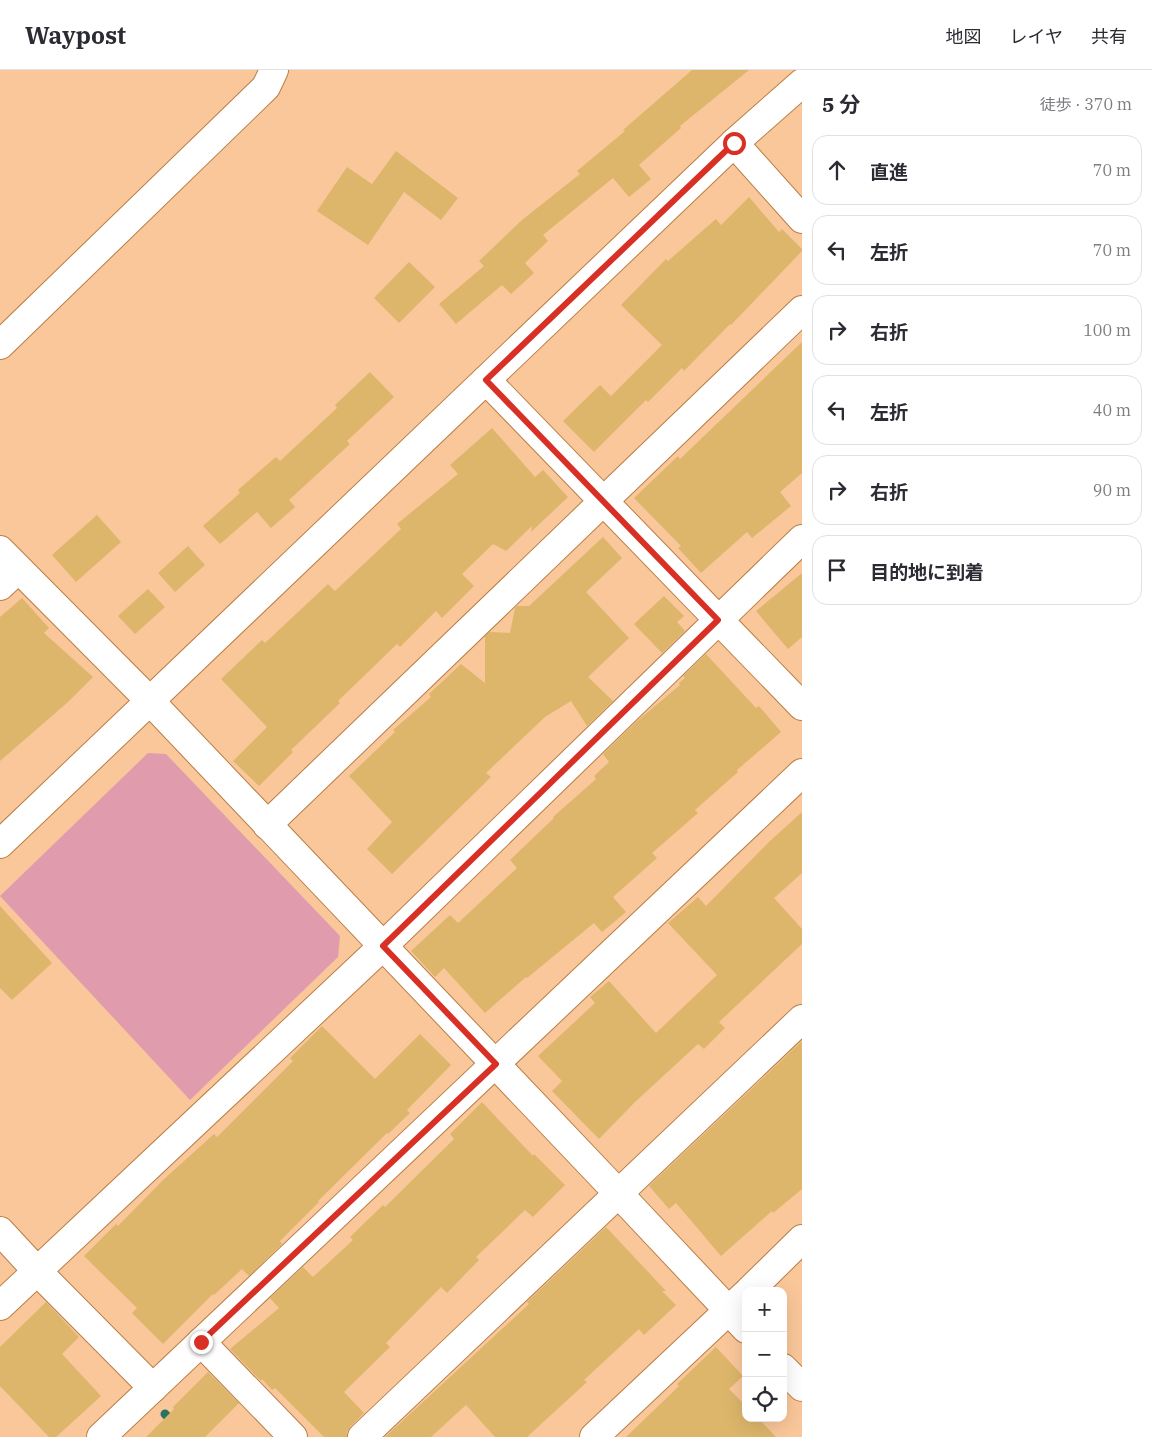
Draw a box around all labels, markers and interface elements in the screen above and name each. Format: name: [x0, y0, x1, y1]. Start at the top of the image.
text: Waypost: [25, 19, 126, 51]
text: 地図: [946, 25, 982, 48]
text: レイヤ: [1010, 25, 1063, 48]
text: 共有: [1091, 25, 1127, 48]
text: 5 分: [822, 90, 860, 118]
text: 徒歩 · 370 m: [1040, 94, 1132, 114]
route start: [723, 132, 746, 155]
icon: ahead: [823, 156, 851, 184]
text: 直進: [870, 160, 908, 184]
text: 70 m: [1093, 160, 1131, 180]
icon: left: [823, 236, 851, 264]
text: 左折: [870, 240, 908, 264]
text: 70 m: [1093, 240, 1131, 260]
icon: right: [823, 316, 851, 344]
text: 右折: [870, 320, 908, 344]
text: 100 m: [1083, 320, 1131, 340]
icon: left: [823, 396, 851, 424]
text: 左折: [870, 400, 908, 424]
text: 40 m: [1093, 400, 1131, 420]
icon: right: [823, 476, 851, 504]
text: 右折: [870, 480, 908, 504]
text: 90 m: [1093, 480, 1131, 500]
icon: arrive: [823, 556, 851, 584]
text: 目的地に到着: [870, 560, 984, 584]
map controls: [742, 1287, 787, 1422]
button: +: [742, 1287, 787, 1332]
route end: [190, 1331, 213, 1354]
button: −: [742, 1332, 787, 1377]
button: locate: [742, 1377, 787, 1422]

